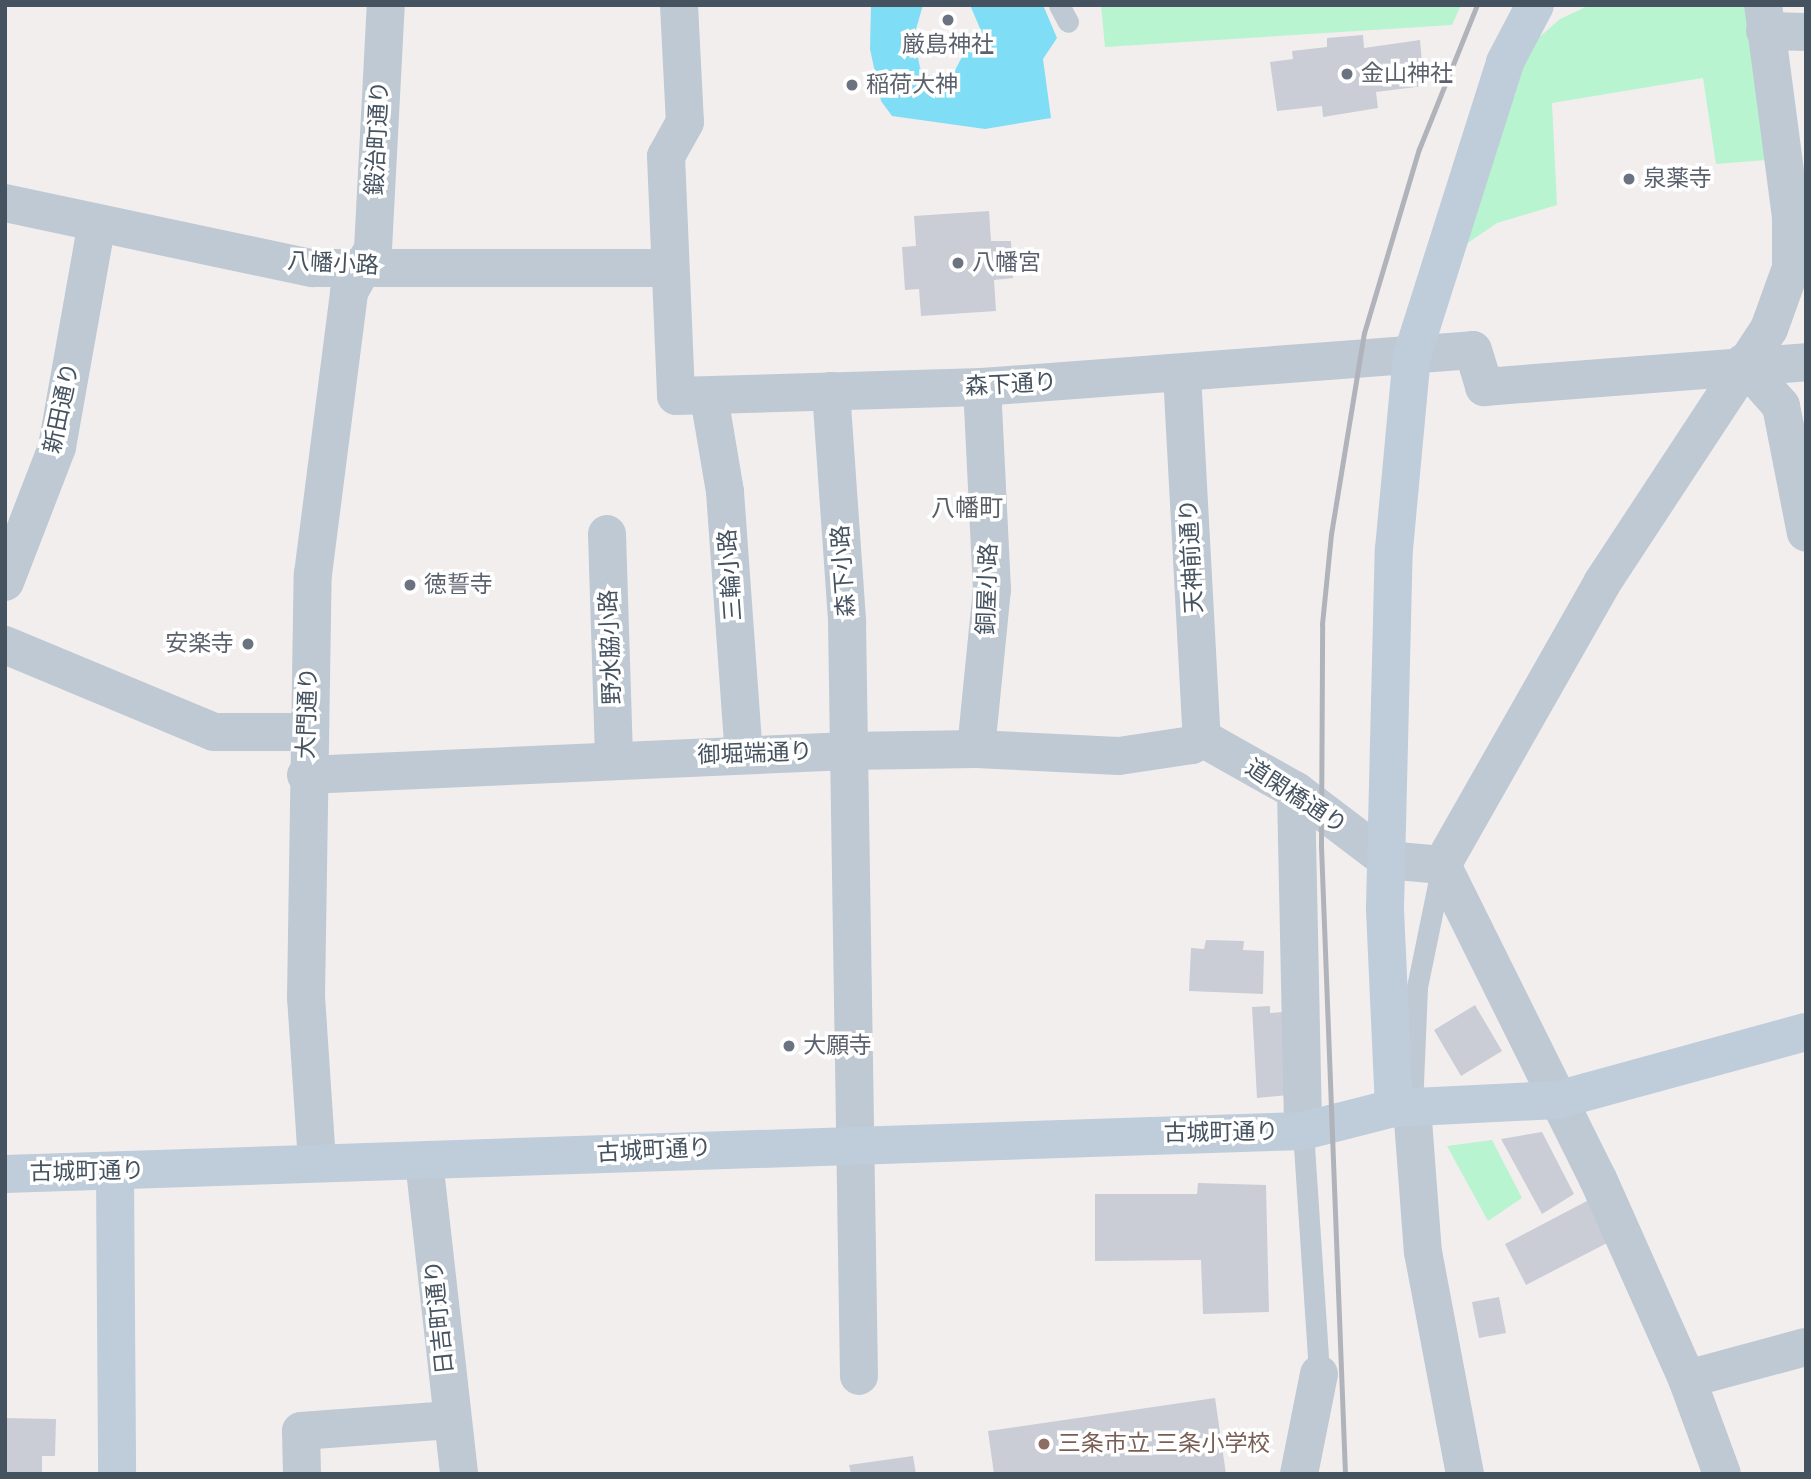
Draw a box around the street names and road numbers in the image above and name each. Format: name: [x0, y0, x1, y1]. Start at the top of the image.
street label: 鍛治町通り: [361, 80, 395, 196]
street label: 八幡小路: [286, 248, 380, 280]
street label: 新田通り: [39, 360, 85, 456]
street label: 森下通り: [964, 369, 1058, 401]
street label: 天神前通り: [1175, 498, 1209, 614]
street label: 森下小路: [827, 524, 861, 618]
street label: 三輪小路: [714, 528, 748, 622]
street label: 銅屋小路: [973, 543, 1003, 635]
street label: 野水脇小路: [595, 589, 627, 705]
street label: 大門通り: [293, 667, 323, 759]
street label: 御堀端通り: [697, 738, 813, 770]
street label: 道閑橋通り: [1240, 754, 1352, 840]
street label: 古城町通り: [1163, 1118, 1279, 1148]
street label: 古城町通り: [596, 1134, 712, 1168]
street label: 古城町通り: [29, 1157, 145, 1187]
street label: 日吉町通り: [420, 1258, 460, 1376]

